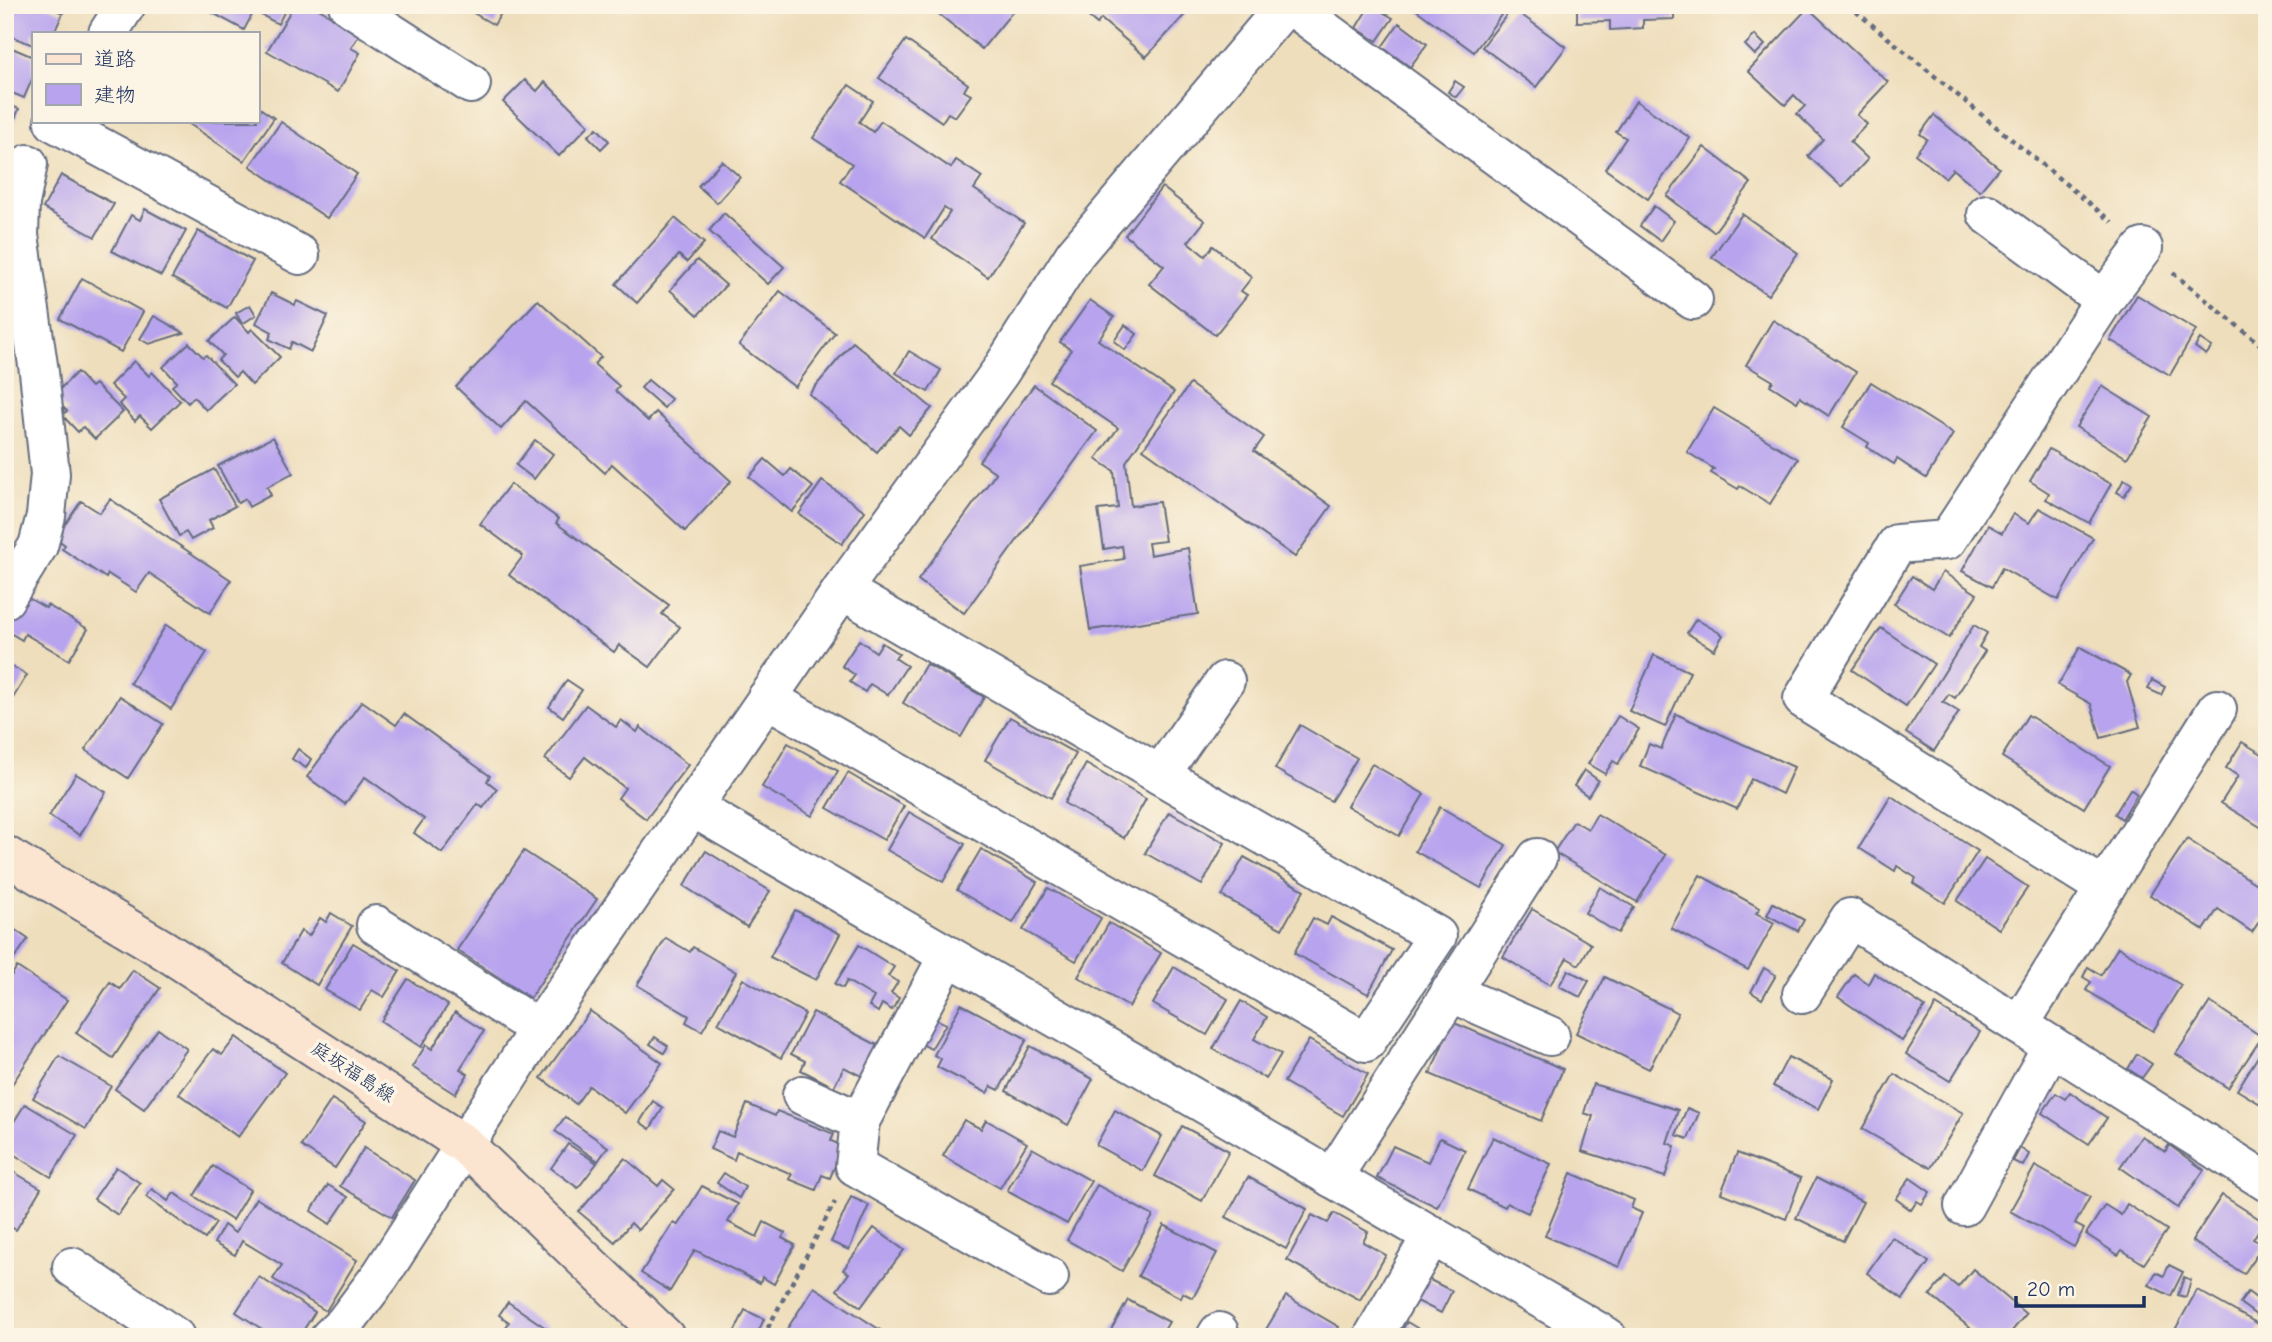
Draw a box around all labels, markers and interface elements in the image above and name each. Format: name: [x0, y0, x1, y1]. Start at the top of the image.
legend: [32, 32, 259, 122]
text: 道路: [94, 47, 136, 71]
text: 建物: [94, 83, 136, 107]
street label: 庭坂福島線: [307, 1037, 399, 1107]
scale bar: [2016, 1265, 2144, 1309]
text: 20 m: [2027, 1277, 2075, 1301]

